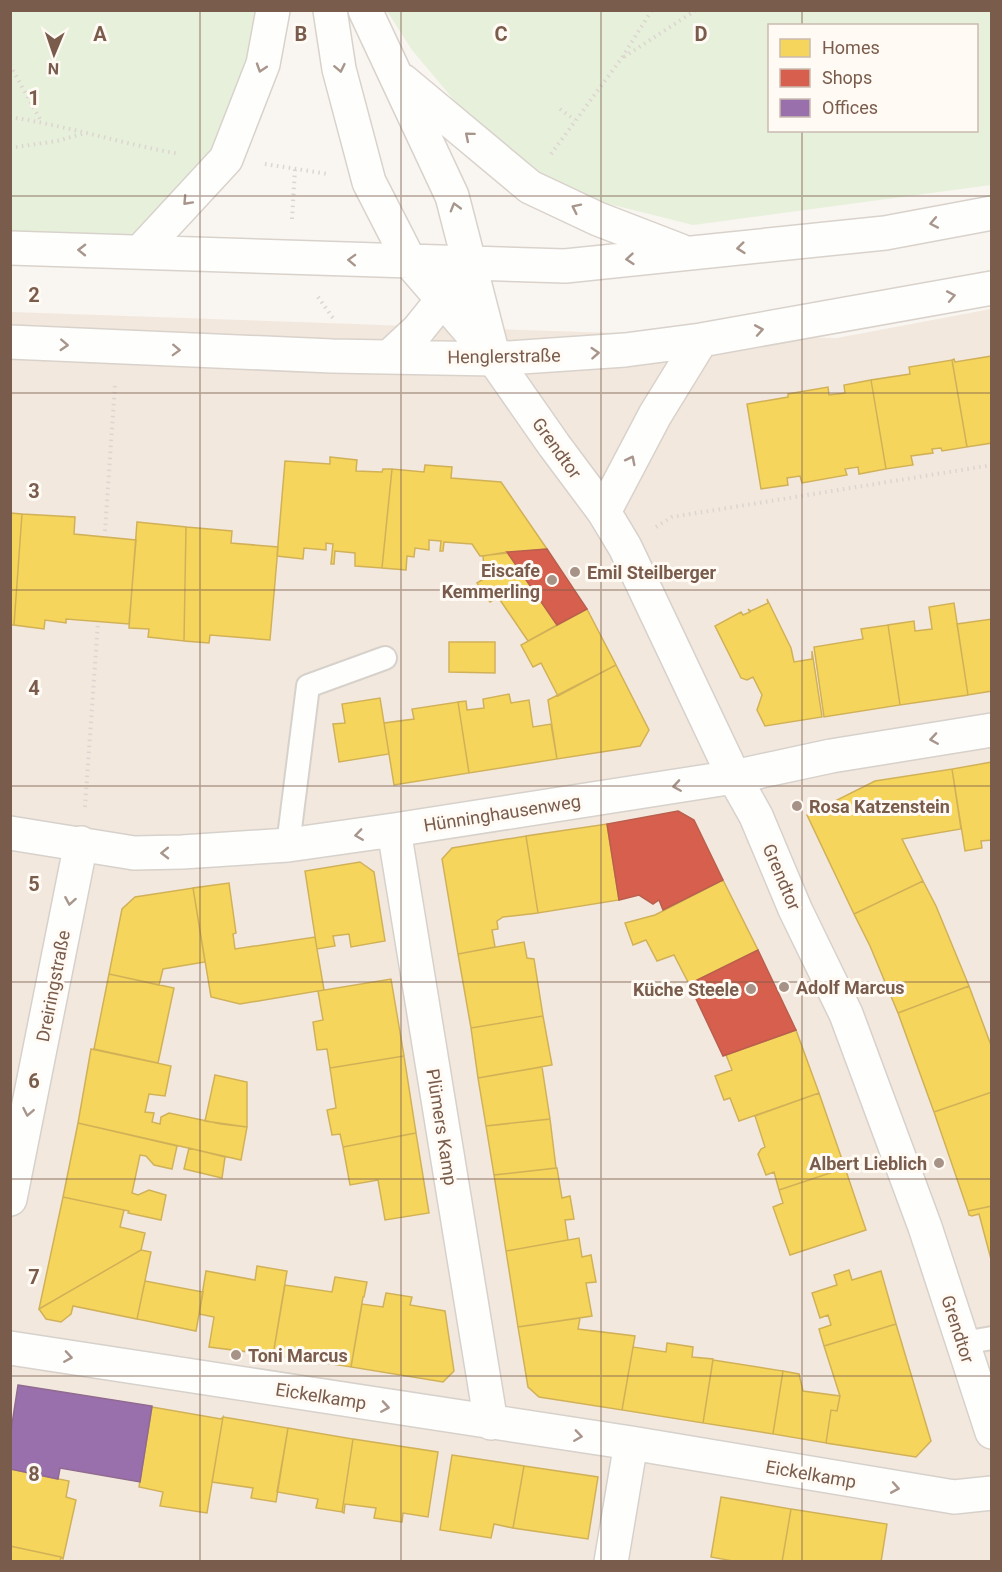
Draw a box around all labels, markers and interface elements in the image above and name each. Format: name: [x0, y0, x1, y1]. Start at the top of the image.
text: A: [93, 22, 107, 46]
text: B: [295, 22, 307, 46]
text: C: [494, 22, 508, 46]
text: D: [695, 22, 708, 46]
north arrow: [24, 24, 84, 84]
legend: [768, 24, 978, 132]
text: Homes: [822, 37, 880, 58]
text: N: [48, 59, 59, 78]
one-way arrow: [256, 62, 268, 73]
one-way arrow: [333, 63, 346, 73]
text: Shops: [822, 67, 872, 88]
text: 1: [28, 86, 40, 110]
text: Offices: [822, 97, 878, 118]
one-way arrow: [465, 132, 476, 143]
one-way arrow: [183, 195, 194, 205]
one-way arrow: [450, 203, 462, 213]
one-way arrow: [571, 204, 582, 216]
one-way arrow: [929, 216, 939, 229]
one-way arrow: [736, 241, 745, 254]
one-way arrow: [77, 244, 86, 256]
one-way arrow: [625, 252, 634, 265]
one-way arrow: [347, 254, 356, 266]
text: 2: [28, 283, 40, 307]
one-way arrow: [946, 290, 956, 303]
one-way arrow: [754, 324, 764, 337]
one-way arrow: [60, 339, 69, 352]
one-way arrow: [172, 344, 181, 357]
street label: Henglerstraße: [447, 345, 561, 367]
one-way arrow: [590, 346, 599, 359]
street label: Grendtor: [528, 414, 586, 482]
one-way arrow: [624, 456, 635, 467]
text: 3: [28, 479, 40, 503]
place label: Eiscafe Kemmerling: [442, 560, 540, 602]
place label: Emil Steilberger: [587, 562, 716, 583]
marker: Emil Steilberger: [568, 565, 582, 579]
marker: Eiscafe Kemmerling: [545, 573, 559, 587]
text: 4: [28, 676, 40, 700]
one-way arrow: [929, 732, 939, 745]
one-way arrow: [672, 779, 681, 791]
street label: Hünninghausenweg: [422, 790, 582, 836]
place label: Rosa Katzenstein: [809, 796, 950, 817]
marker: Rosa Katzenstein: [790, 799, 804, 813]
one-way arrow: [355, 828, 364, 841]
street label: Grendtor: [759, 841, 805, 913]
one-way arrow: [161, 846, 170, 859]
text: 5: [28, 872, 40, 896]
one-way arrow: [64, 895, 77, 905]
street label: Dreiringstraße: [32, 928, 74, 1044]
place label: Adolf Marcus: [796, 977, 905, 998]
place label: Küche Steele: [633, 979, 739, 1000]
marker: Adolf Marcus: [777, 980, 791, 994]
marker: Küche Steele: [744, 982, 758, 996]
street label: Plümers Kamp: [422, 1067, 462, 1187]
text: 6: [28, 1069, 40, 1093]
one-way arrow: [22, 1107, 35, 1117]
place label: Albert Lieblich: [809, 1153, 927, 1174]
marker: Albert Lieblich: [932, 1156, 946, 1170]
text: 7: [28, 1265, 40, 1289]
street label: Grendtor: [937, 1293, 979, 1365]
place label: Toni Marcus: [248, 1345, 348, 1366]
marker: Toni Marcus: [229, 1348, 243, 1362]
one-way arrow: [64, 1350, 73, 1362]
street label: Eickelkamp: [274, 1378, 368, 1414]
one-way arrow: [381, 1400, 390, 1412]
one-way arrow: [574, 1429, 583, 1441]
street label: Eickelkamp: [764, 1456, 858, 1492]
text: 8: [28, 1462, 40, 1486]
one-way arrow: [890, 1481, 900, 1493]

